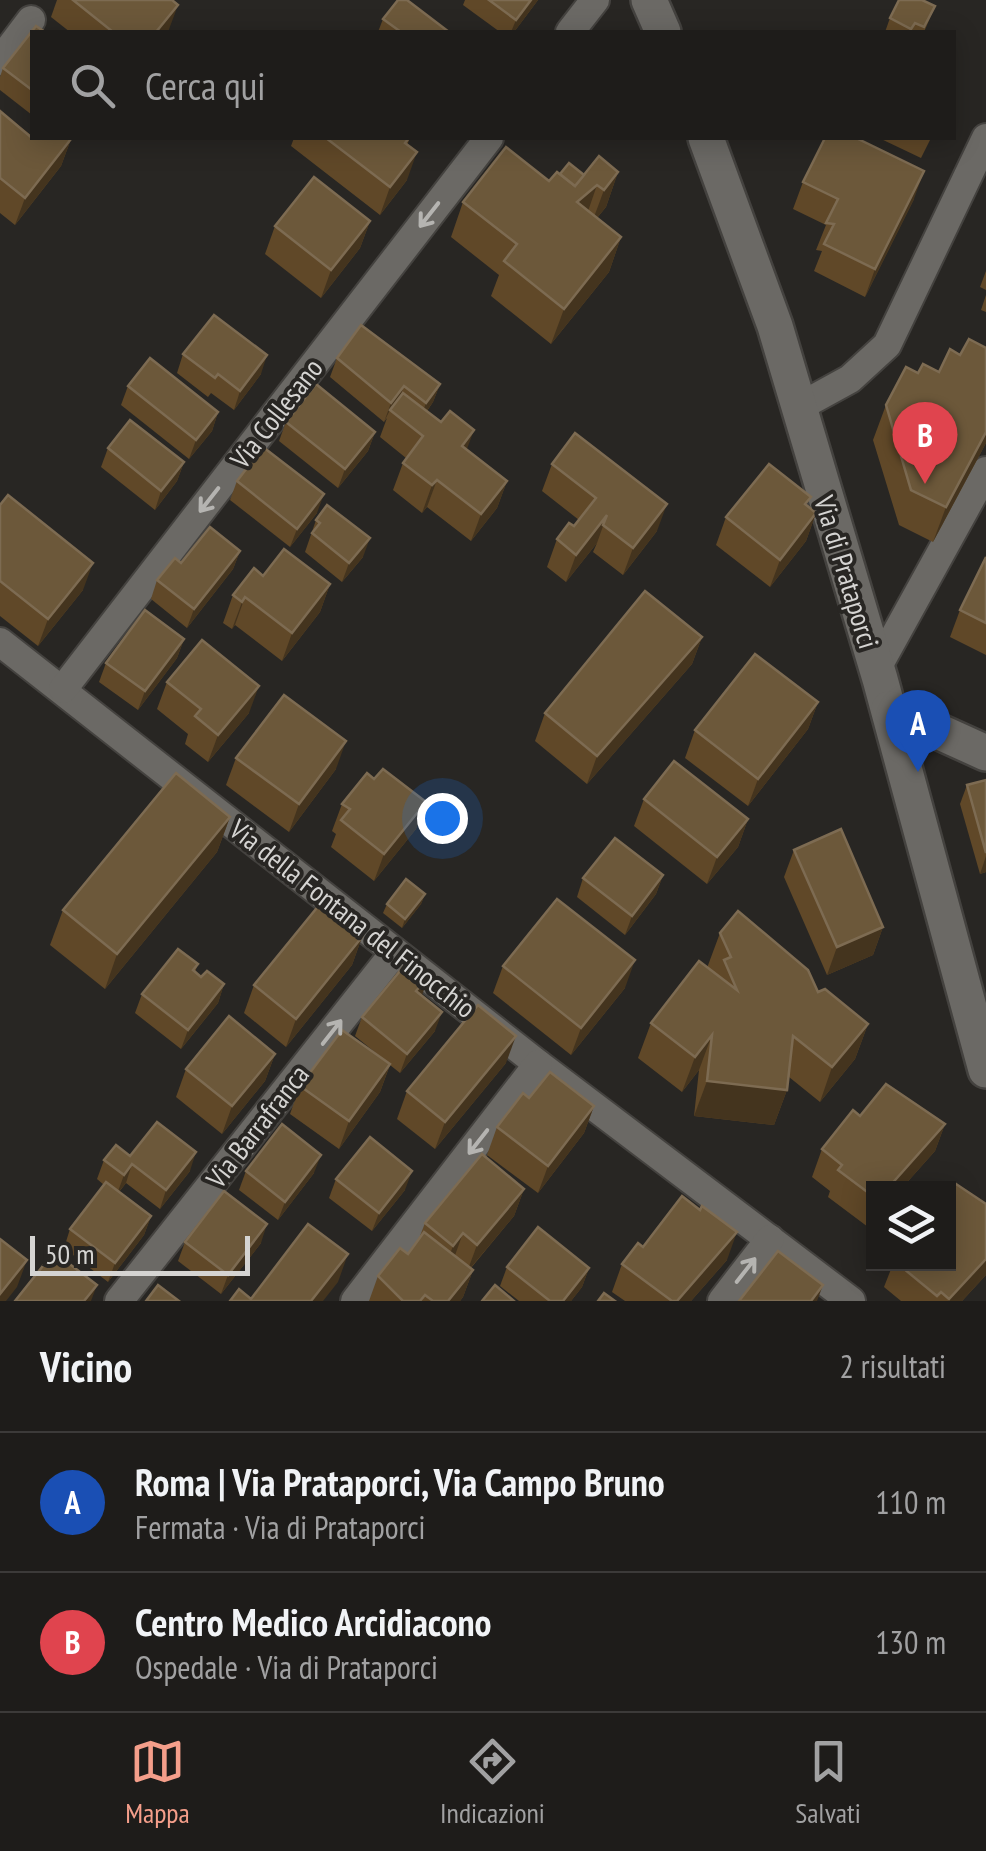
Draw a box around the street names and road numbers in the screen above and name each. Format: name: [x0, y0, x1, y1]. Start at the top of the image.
street label: Via Collesano: [221, 350, 331, 476]
street label: Via di Prataporci: [806, 490, 888, 653]
street label: Via della Fontana del Finocchio: [222, 810, 484, 1026]
street label: Via Barrafranca: [197, 1057, 317, 1196]

